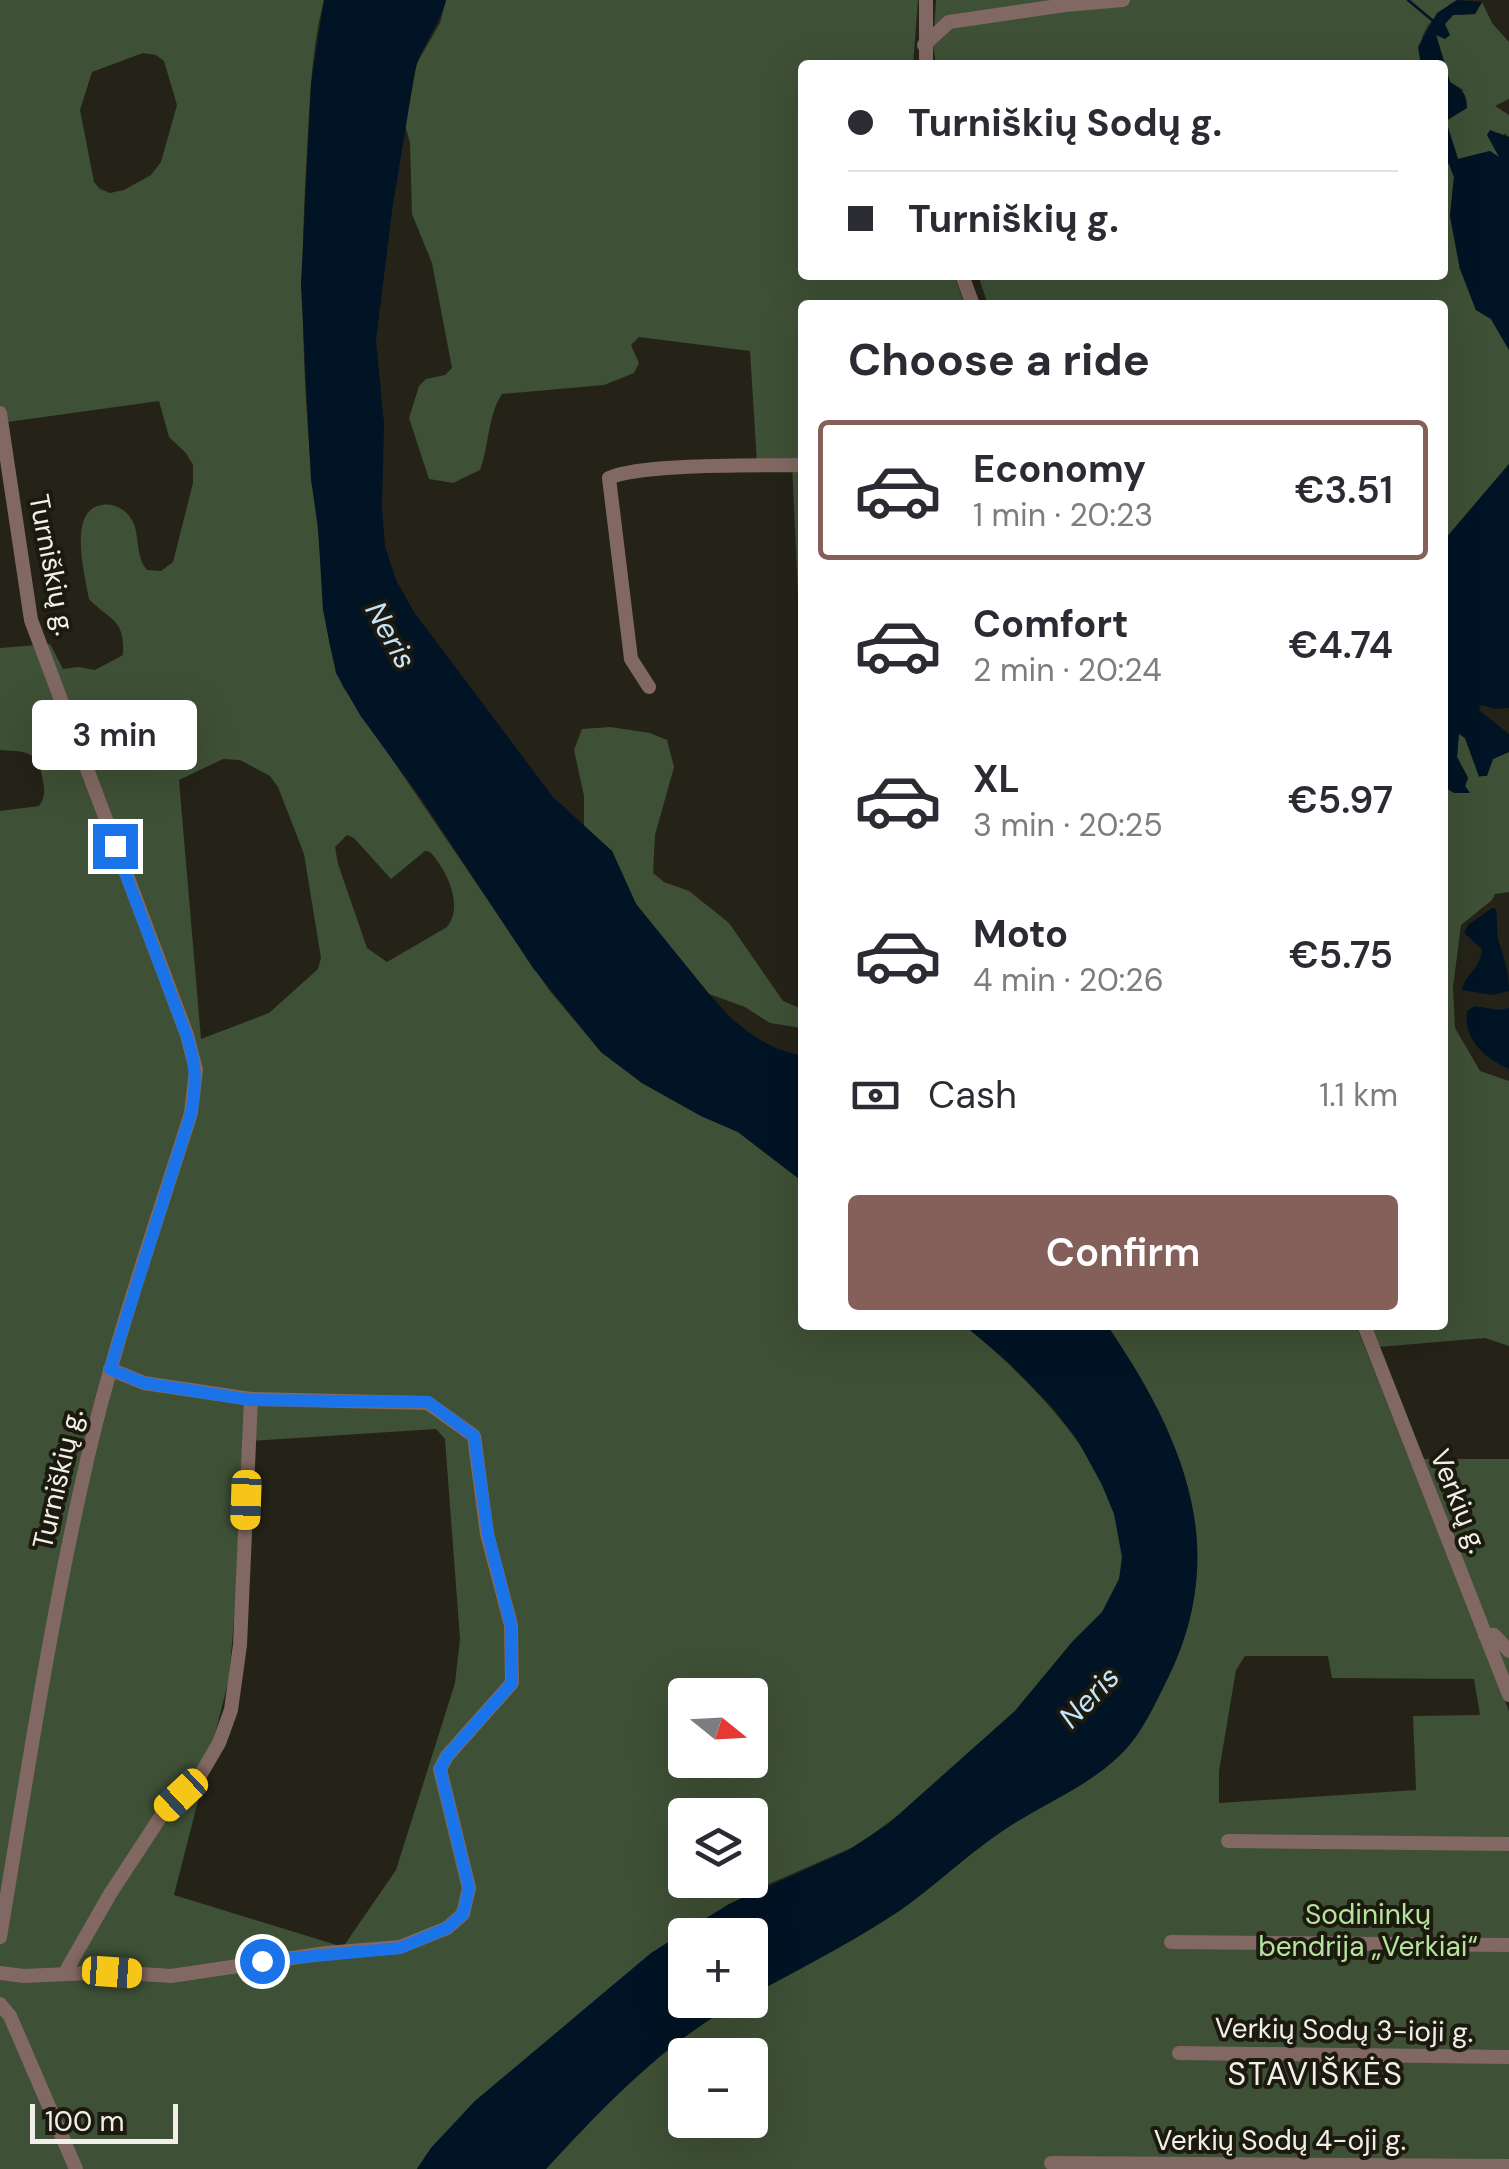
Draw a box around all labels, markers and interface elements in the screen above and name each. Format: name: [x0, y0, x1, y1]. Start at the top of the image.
text: Turniškių Sodų g.: [908, 98, 1222, 148]
text: Turniškių g.: [908, 194, 1119, 244]
text: Choose a ride: [848, 330, 1150, 389]
text: Economy: [973, 444, 1146, 494]
icon: car: [853, 445, 943, 535]
text: €3.51: [1295, 465, 1393, 515]
street label: Turniškių g.: [20, 491, 84, 639]
text: 1 min · 20:23: [973, 494, 1153, 536]
water label: Neris: [357, 594, 425, 676]
text: Comfort: [973, 599, 1129, 649]
icon: car: [853, 600, 943, 690]
text: €4.74: [1289, 620, 1393, 670]
text: 2 min · 20:24: [973, 649, 1162, 691]
callout: 3 min: [32, 701, 198, 771]
text: 3 min: [72, 714, 157, 756]
text: XL: [973, 754, 1020, 804]
icon: car: [853, 755, 943, 845]
text: €5.97: [1288, 775, 1393, 825]
text: 3 min · 20:25: [973, 804, 1163, 846]
route end: [93, 824, 138, 869]
text: Moto: [973, 909, 1068, 959]
icon: car: [853, 910, 943, 1000]
text: €5.75: [1289, 930, 1393, 980]
text: 4 min · 20:26: [973, 959, 1164, 1001]
icon: cash: [848, 1068, 903, 1123]
text: Cash: [928, 1070, 1017, 1120]
text: 1.1 km: [1319, 1074, 1398, 1116]
button: Confirm: [848, 1195, 1398, 1310]
street label: Turniškių g.: [24, 1405, 92, 1553]
street label: Verkių g.: [1421, 1444, 1497, 1558]
car: [230, 1469, 262, 1531]
water label: Neris: [1050, 1658, 1128, 1736]
north arrow: [668, 1678, 768, 1778]
map controls: [668, 1678, 768, 2138]
car: [149, 1764, 213, 1826]
button: layers: [668, 1798, 768, 1898]
park label: Sodininkų bendrija „Verkiai“: [1258, 1896, 1478, 1965]
button: +: [668, 1918, 768, 2018]
route start: [240, 1939, 285, 1984]
car: [81, 1955, 143, 1989]
street label: Verkių Sodų 3-ioji g.: [1214, 2009, 1474, 2051]
button: −: [668, 2038, 768, 2138]
district label: STAVIŠKĖS: [1228, 2053, 1404, 2095]
scale bar: [30, 2099, 178, 2144]
text: 100 m: [45, 2103, 124, 2140]
street label: Verkių Sodų 4-oji g.: [1154, 2122, 1406, 2159]

